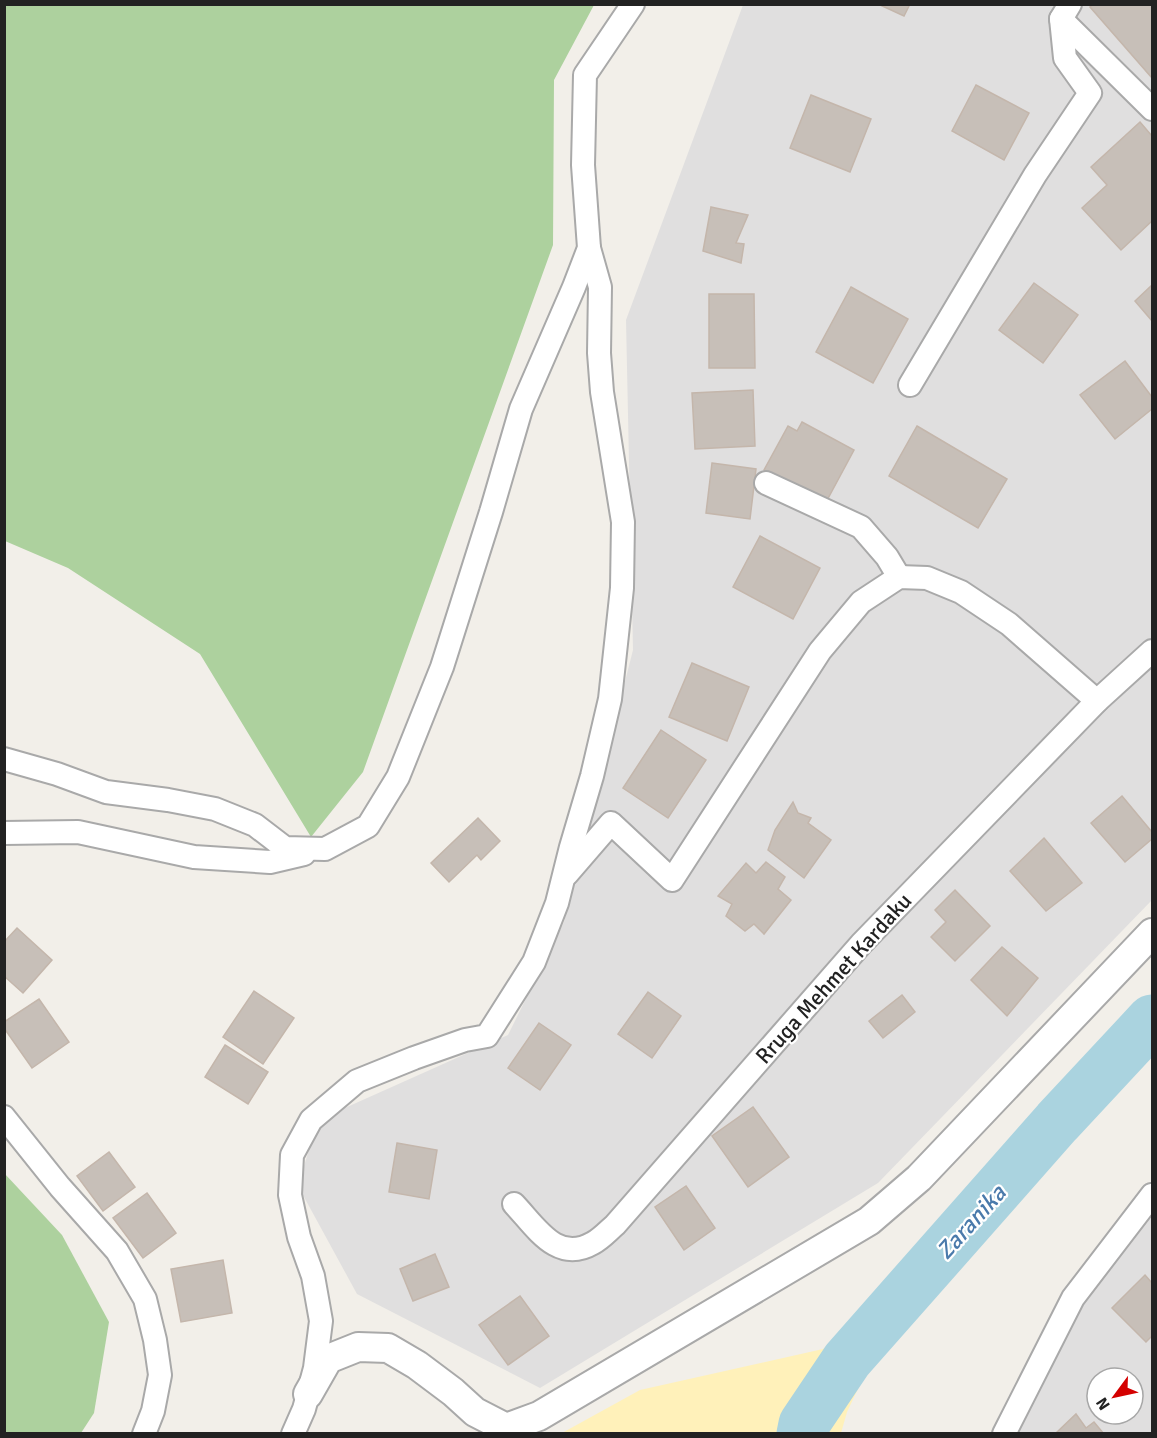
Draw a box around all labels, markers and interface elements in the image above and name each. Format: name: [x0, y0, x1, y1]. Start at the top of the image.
street label: Rruga Mehmet Kardaku: [750, 887, 917, 1069]
water label: Zaranika: [930, 1178, 1013, 1265]
north arrow: [1085, 1366, 1145, 1426]
text: N: [1092, 1394, 1115, 1414]

